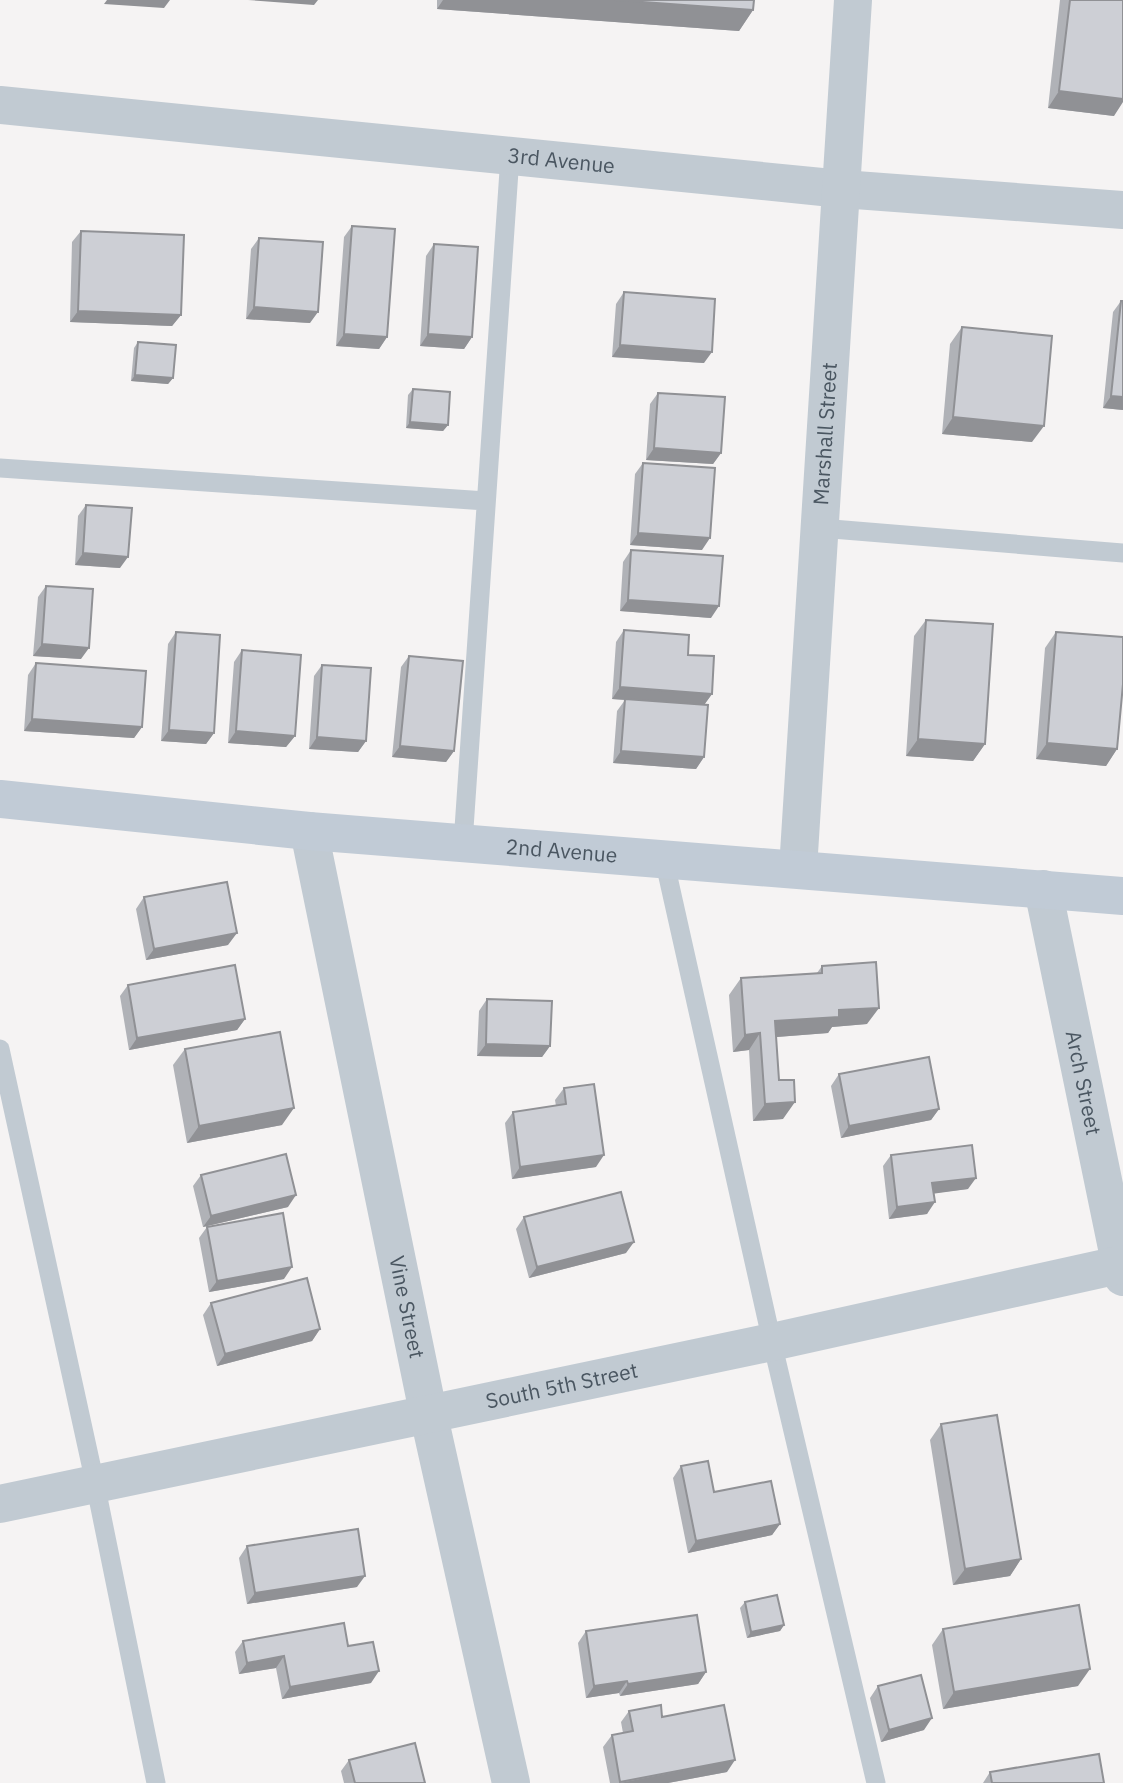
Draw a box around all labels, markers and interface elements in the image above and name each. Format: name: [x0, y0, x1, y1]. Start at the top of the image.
street label: 3rd Avenue: [506, 141, 616, 179]
street label: Marshall Street: [806, 361, 843, 506]
street label: 2nd Avenue: [505, 832, 618, 869]
street label: Arch Street: [1060, 1028, 1108, 1138]
street label: Vine Street: [383, 1253, 432, 1361]
street label: South 5th Street: [483, 1356, 640, 1415]

